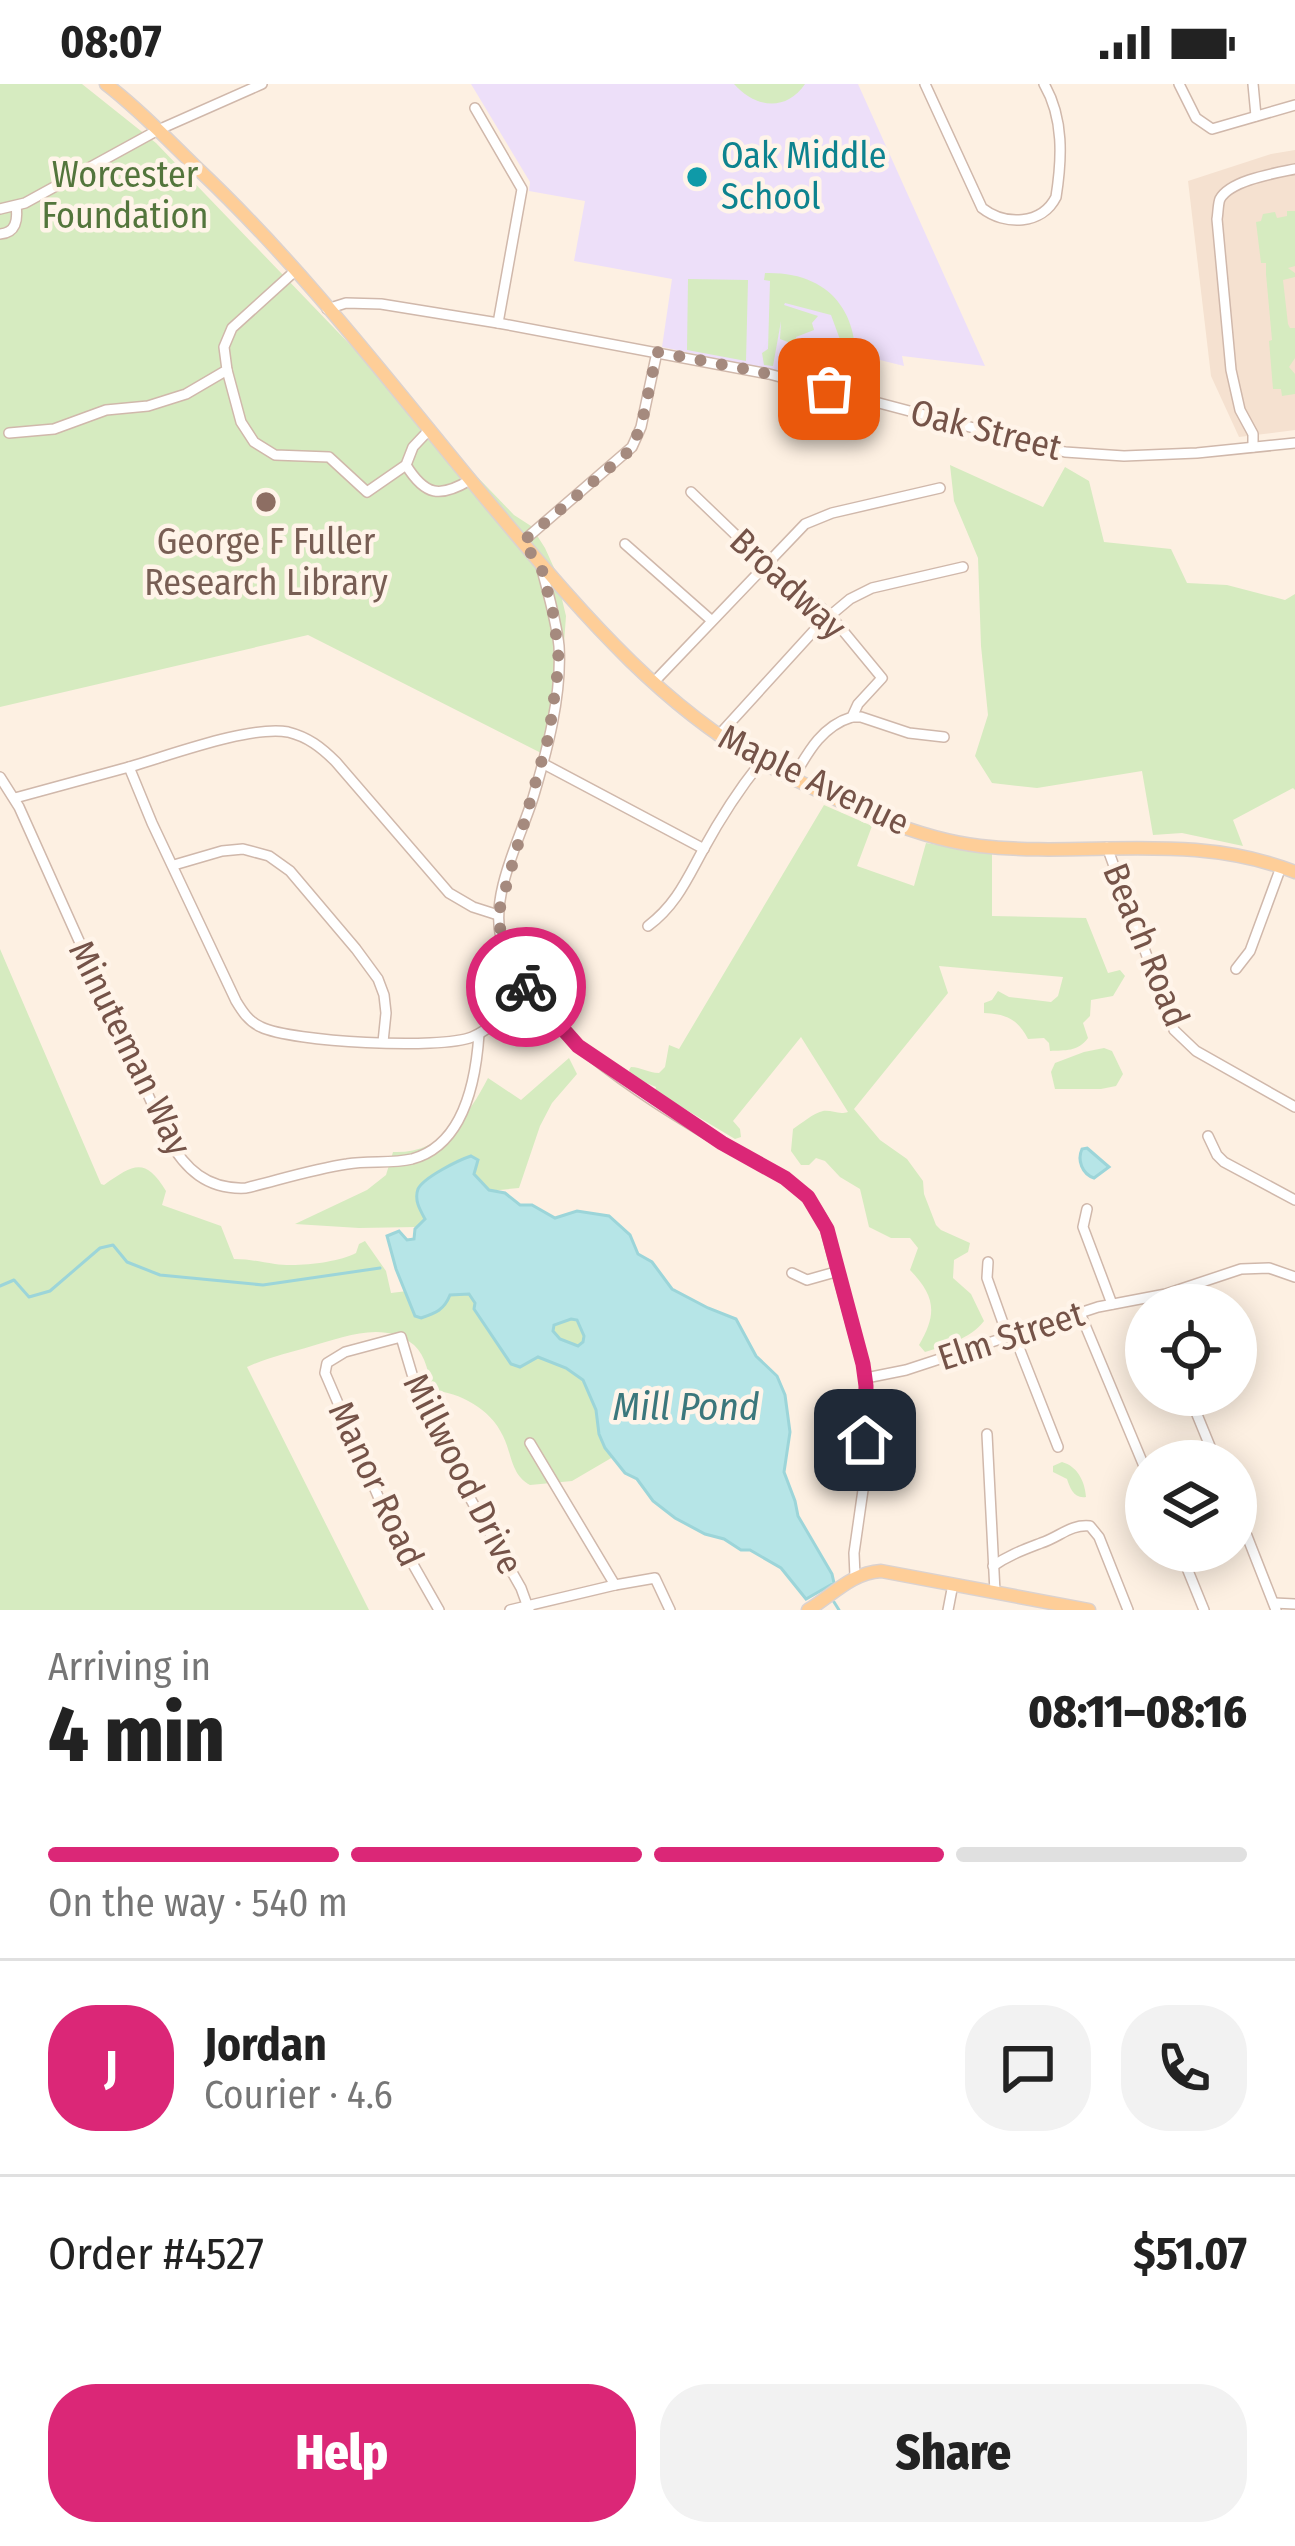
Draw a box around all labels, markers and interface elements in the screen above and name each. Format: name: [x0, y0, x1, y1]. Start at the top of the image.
text: 08:07: [60, 15, 162, 69]
place label: Oak Middle School: [721, 134, 887, 219]
park label: Worcester Foundation: [42, 153, 208, 238]
marker: Oak Middle School: [684, 164, 710, 190]
pin: [778, 338, 880, 440]
icon: bag: [796, 356, 862, 422]
street label: Oak Street: [906, 390, 1066, 470]
marker: George F Fuller Research Library: [253, 489, 279, 515]
street label: Broadway: [721, 519, 855, 649]
place label: George F Fuller Research Library: [144, 520, 388, 605]
street label: Maple Avenue: [712, 715, 916, 845]
street label: Beach Road: [1093, 857, 1199, 1033]
courier: [466, 927, 586, 1047]
street label: Minuteman Way: [59, 934, 201, 1162]
icon: bike: [493, 954, 559, 1020]
map controls: [1125, 1284, 1257, 1572]
button: locate: [1125, 1284, 1257, 1416]
street label: Elm Street: [932, 1292, 1090, 1380]
street label: Millwood Drive: [394, 1366, 532, 1582]
water label: Mill Pond: [612, 1384, 760, 1430]
pin: [814, 1389, 916, 1491]
street label: Manor Road: [319, 1395, 433, 1573]
icon: home: [832, 1407, 898, 1473]
button: layers: [1125, 1440, 1257, 1572]
text: Arriving in: [48, 1644, 211, 1690]
text: 08:11–08:16: [1028, 1685, 1247, 1739]
text: 4 min: [48, 1688, 225, 1782]
text: On the way · 540 m: [48, 1880, 348, 1926]
button: chat: [965, 2005, 1091, 2131]
button: phone: [1121, 2005, 1247, 2131]
text: Jordan: [204, 2018, 327, 2072]
text: J: [104, 2041, 118, 2095]
text: Courier · 4.6: [204, 2072, 393, 2118]
text: Order #4527: [48, 2227, 264, 2281]
text: $51.07: [1133, 2227, 1247, 2281]
button: Help: [48, 2384, 636, 2522]
button: Share: [660, 2384, 1247, 2522]

